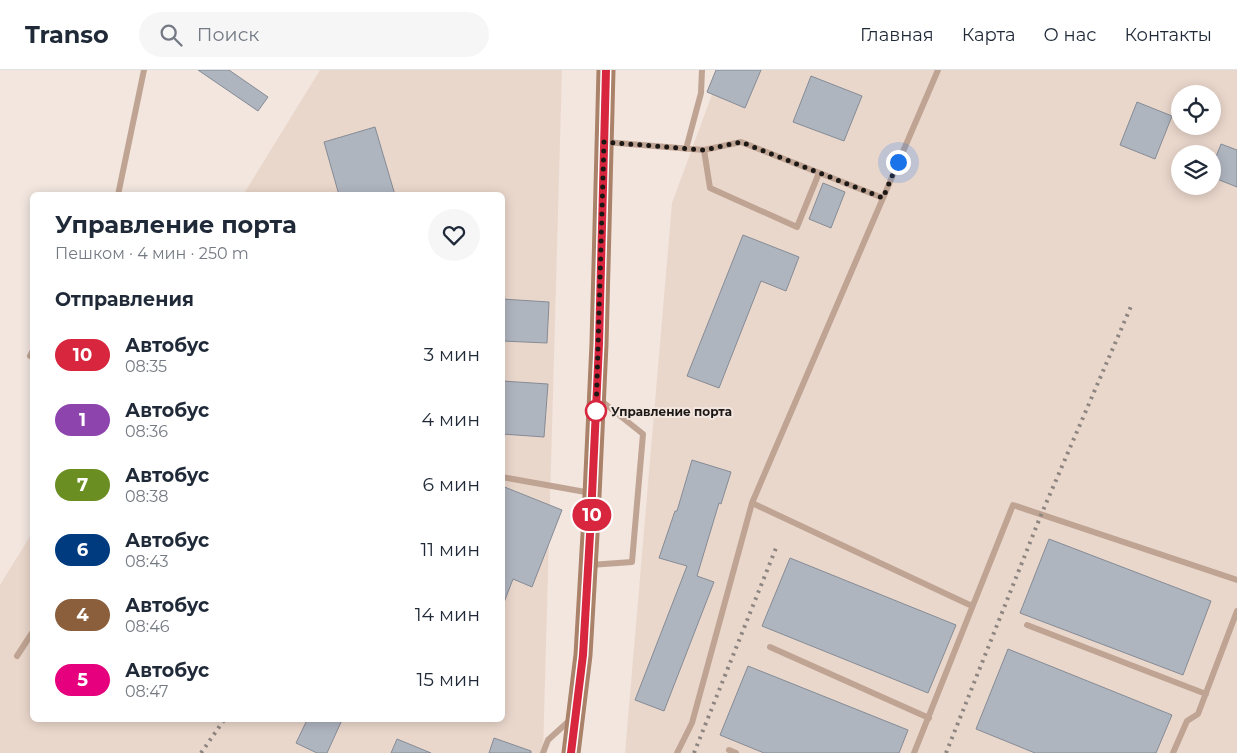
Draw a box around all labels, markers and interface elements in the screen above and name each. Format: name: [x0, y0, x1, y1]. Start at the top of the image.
search box: [139, 12, 489, 57]
text: Transo: [25, 20, 109, 49]
icon: search: [157, 21, 185, 49]
text: Поиск: [197, 23, 259, 46]
text: Главная: [860, 24, 934, 46]
text: Карта: [962, 24, 1016, 46]
text: О нас: [1044, 24, 1096, 46]
text: Контакты: [1124, 24, 1212, 46]
map controls: [1171, 85, 1221, 195]
button: locate: [1171, 85, 1221, 135]
button: layers: [1171, 145, 1221, 195]
your location: [886, 150, 911, 175]
button: heart: [428, 209, 480, 261]
text: Управление порта: [55, 210, 297, 239]
text: Пешком · 4 мин · 250 m: [55, 244, 249, 263]
text: Отправления: [55, 288, 194, 311]
text: Автобус: [125, 334, 209, 357]
text: 3 мин: [423, 343, 480, 366]
text: 10: [73, 344, 92, 366]
text: 08:35: [125, 357, 167, 376]
text: Автобус: [125, 399, 209, 422]
marker: Управление порта: [585, 400, 607, 422]
place label: Управление порта: [611, 404, 732, 419]
text: 4 мин: [422, 408, 480, 431]
text: 1: [79, 409, 86, 431]
text: 08:36: [125, 422, 168, 441]
text: Автобус: [125, 464, 209, 487]
text: 6 мин: [423, 473, 480, 496]
text: 7: [77, 474, 88, 496]
text: 08:38: [125, 487, 168, 506]
line badge: 10: [570, 499, 614, 531]
text: 10: [582, 504, 602, 526]
text: Автобус: [125, 529, 209, 552]
text: 11 мин: [420, 538, 480, 561]
text: 6: [77, 539, 88, 561]
text: 08:43: [125, 552, 169, 571]
text: Автобус: [125, 594, 209, 617]
text: 14 мин: [415, 603, 480, 626]
text: 4: [76, 604, 89, 626]
text: 08:46: [125, 617, 170, 636]
text: Автобус: [125, 659, 209, 682]
text: 15 мин: [417, 668, 480, 691]
text: 5: [77, 669, 88, 691]
text: 08:47: [125, 682, 168, 701]

